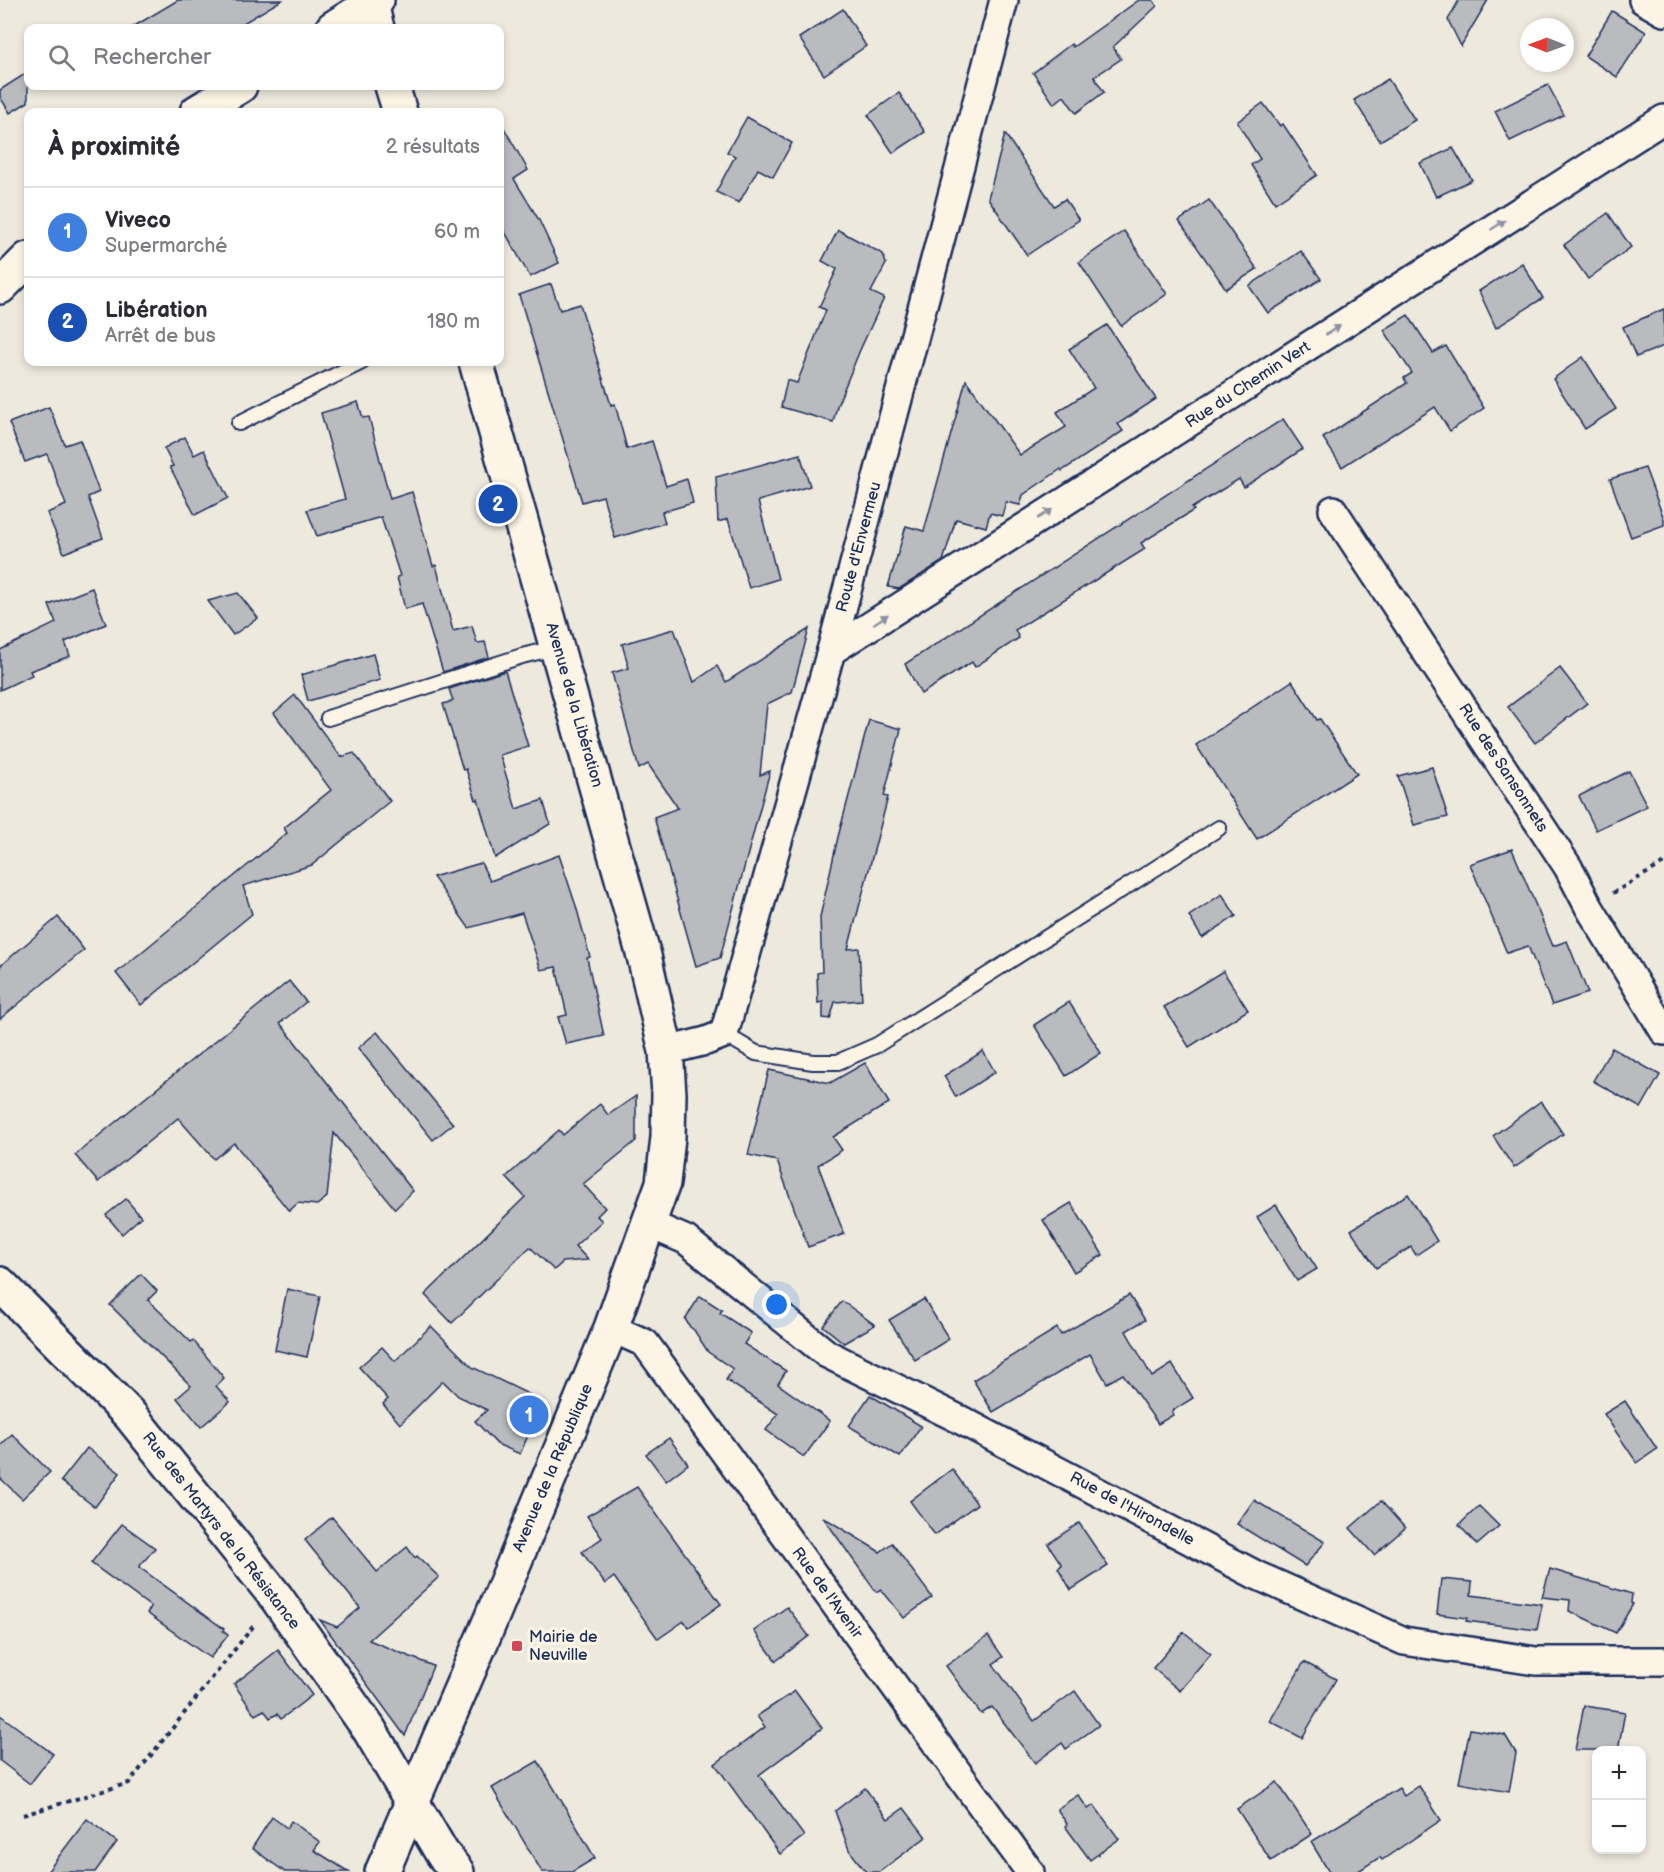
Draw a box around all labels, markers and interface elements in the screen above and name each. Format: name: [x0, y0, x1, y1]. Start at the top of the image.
north arrow: [1520, 18, 1574, 72]
search box: [24, 24, 504, 90]
icon: search: [45, 41, 78, 74]
text: Rechercher: [93, 44, 211, 71]
text: À proximité: [48, 132, 180, 163]
text: 2 résultats: [386, 135, 480, 159]
text: Viveco: [105, 207, 171, 234]
text: 1: [63, 220, 72, 244]
text: 60 m: [434, 220, 480, 244]
one-way arrow: [1489, 220, 1506, 231]
text: Supermarché: [105, 234, 227, 258]
text: Libération: [105, 297, 207, 324]
text: 2: [62, 310, 73, 334]
text: 180 m: [427, 310, 480, 334]
text: Arrêt de bus: [105, 324, 216, 348]
one-way arrow: [1325, 325, 1341, 336]
street label: Rue du Chemin Vert: [1182, 337, 1314, 432]
street label: Route d'Envermeu: [832, 480, 886, 614]
pin: 2: [478, 482, 518, 526]
one-way arrow: [1037, 509, 1053, 520]
one-way arrow: [872, 613, 888, 625]
street label: Avenue de la Libération: [541, 620, 607, 790]
street label: Rue des Sansonnets: [1454, 700, 1552, 836]
your location: [762, 1290, 791, 1319]
street label: Avenue de la République: [509, 1381, 597, 1555]
pin: 1: [510, 1392, 548, 1438]
street label: Rue des Martyrs de la Résistance: [138, 1429, 304, 1634]
street label: Rue de l'Hirondelle: [1066, 1468, 1198, 1550]
street label: Rue de l'Avenir: [788, 1544, 867, 1643]
place label: Mairie de Neuville: [529, 1628, 598, 1665]
marker: Mairie de Neuville: [510, 1639, 524, 1653]
map controls: [1592, 1746, 1646, 1854]
button: +: [1592, 1746, 1646, 1800]
button: −: [1592, 1800, 1646, 1854]

